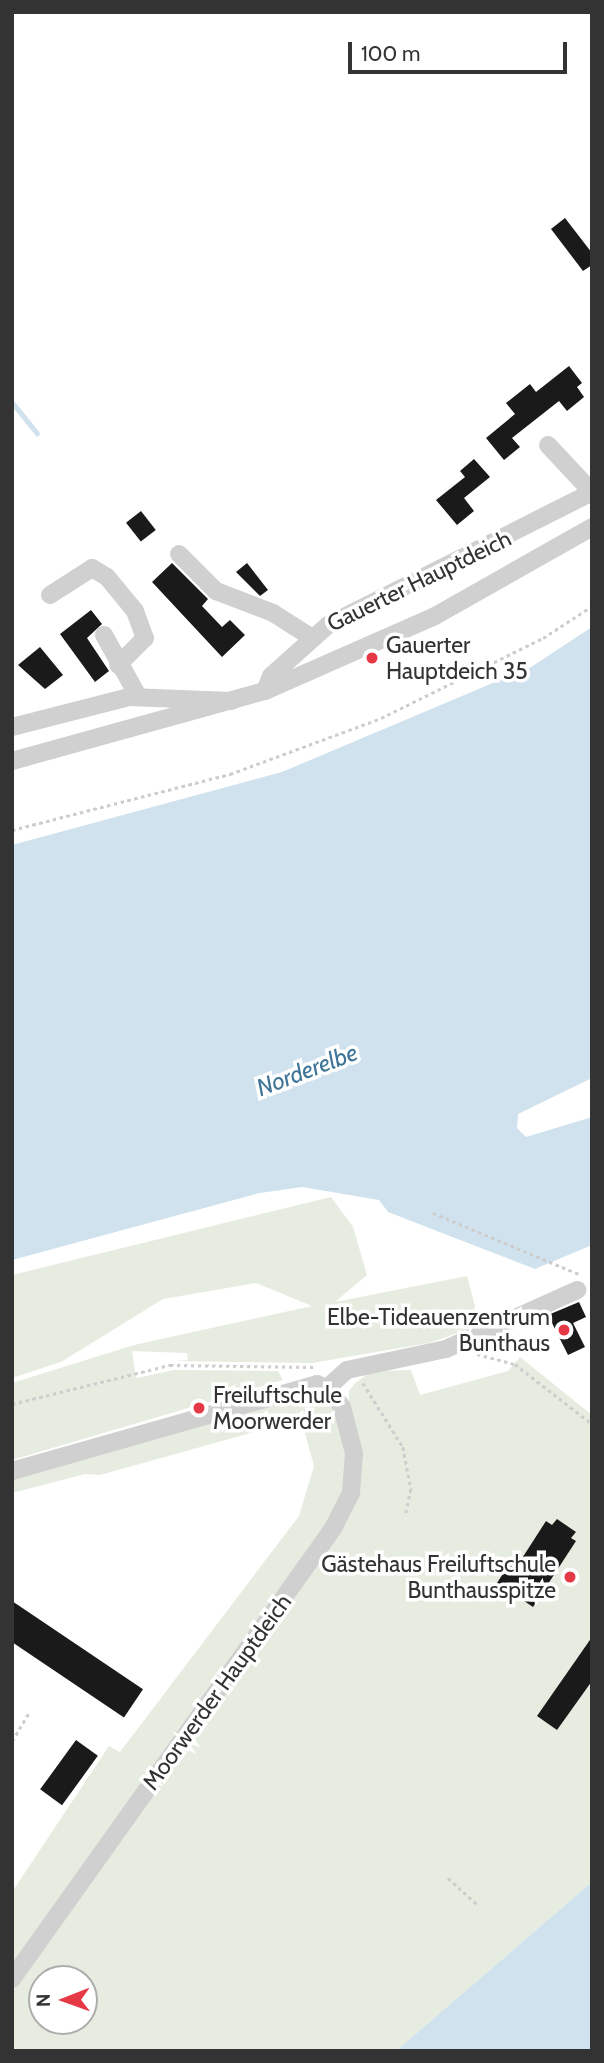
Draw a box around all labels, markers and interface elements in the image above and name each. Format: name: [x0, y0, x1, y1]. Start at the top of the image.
scale bar: [352, 28, 571, 72]
text: 100 m: [361, 41, 420, 66]
street label: Gauerter Hauptdeich: [323, 524, 515, 638]
place label: Gauerter Hauptdeich 35: [386, 631, 528, 685]
marker: Gauerter Hauptdeich 35: [364, 650, 380, 666]
water label: Norderelbe: [253, 1038, 361, 1102]
place label: Elbe-Tideauenzentrum Bunthaus: [327, 1303, 550, 1357]
marker: Elbe-Tideauenzentrum Bunthaus: [556, 1322, 572, 1338]
place label: Freiluftschule Moorwerder: [213, 1381, 342, 1435]
marker: Freiluftschule Moorwerder: [191, 1400, 207, 1416]
place label: Gästehaus Freiluftschule Bunthausspitze: [321, 1550, 556, 1604]
marker: Gästehaus Freiluftschule Bunthausspitze: [562, 1569, 578, 1585]
street label: Moorwerder Hauptdeich: [137, 1589, 297, 1795]
north arrow: [28, 1965, 98, 2035]
text: N: [32, 1993, 55, 2007]

